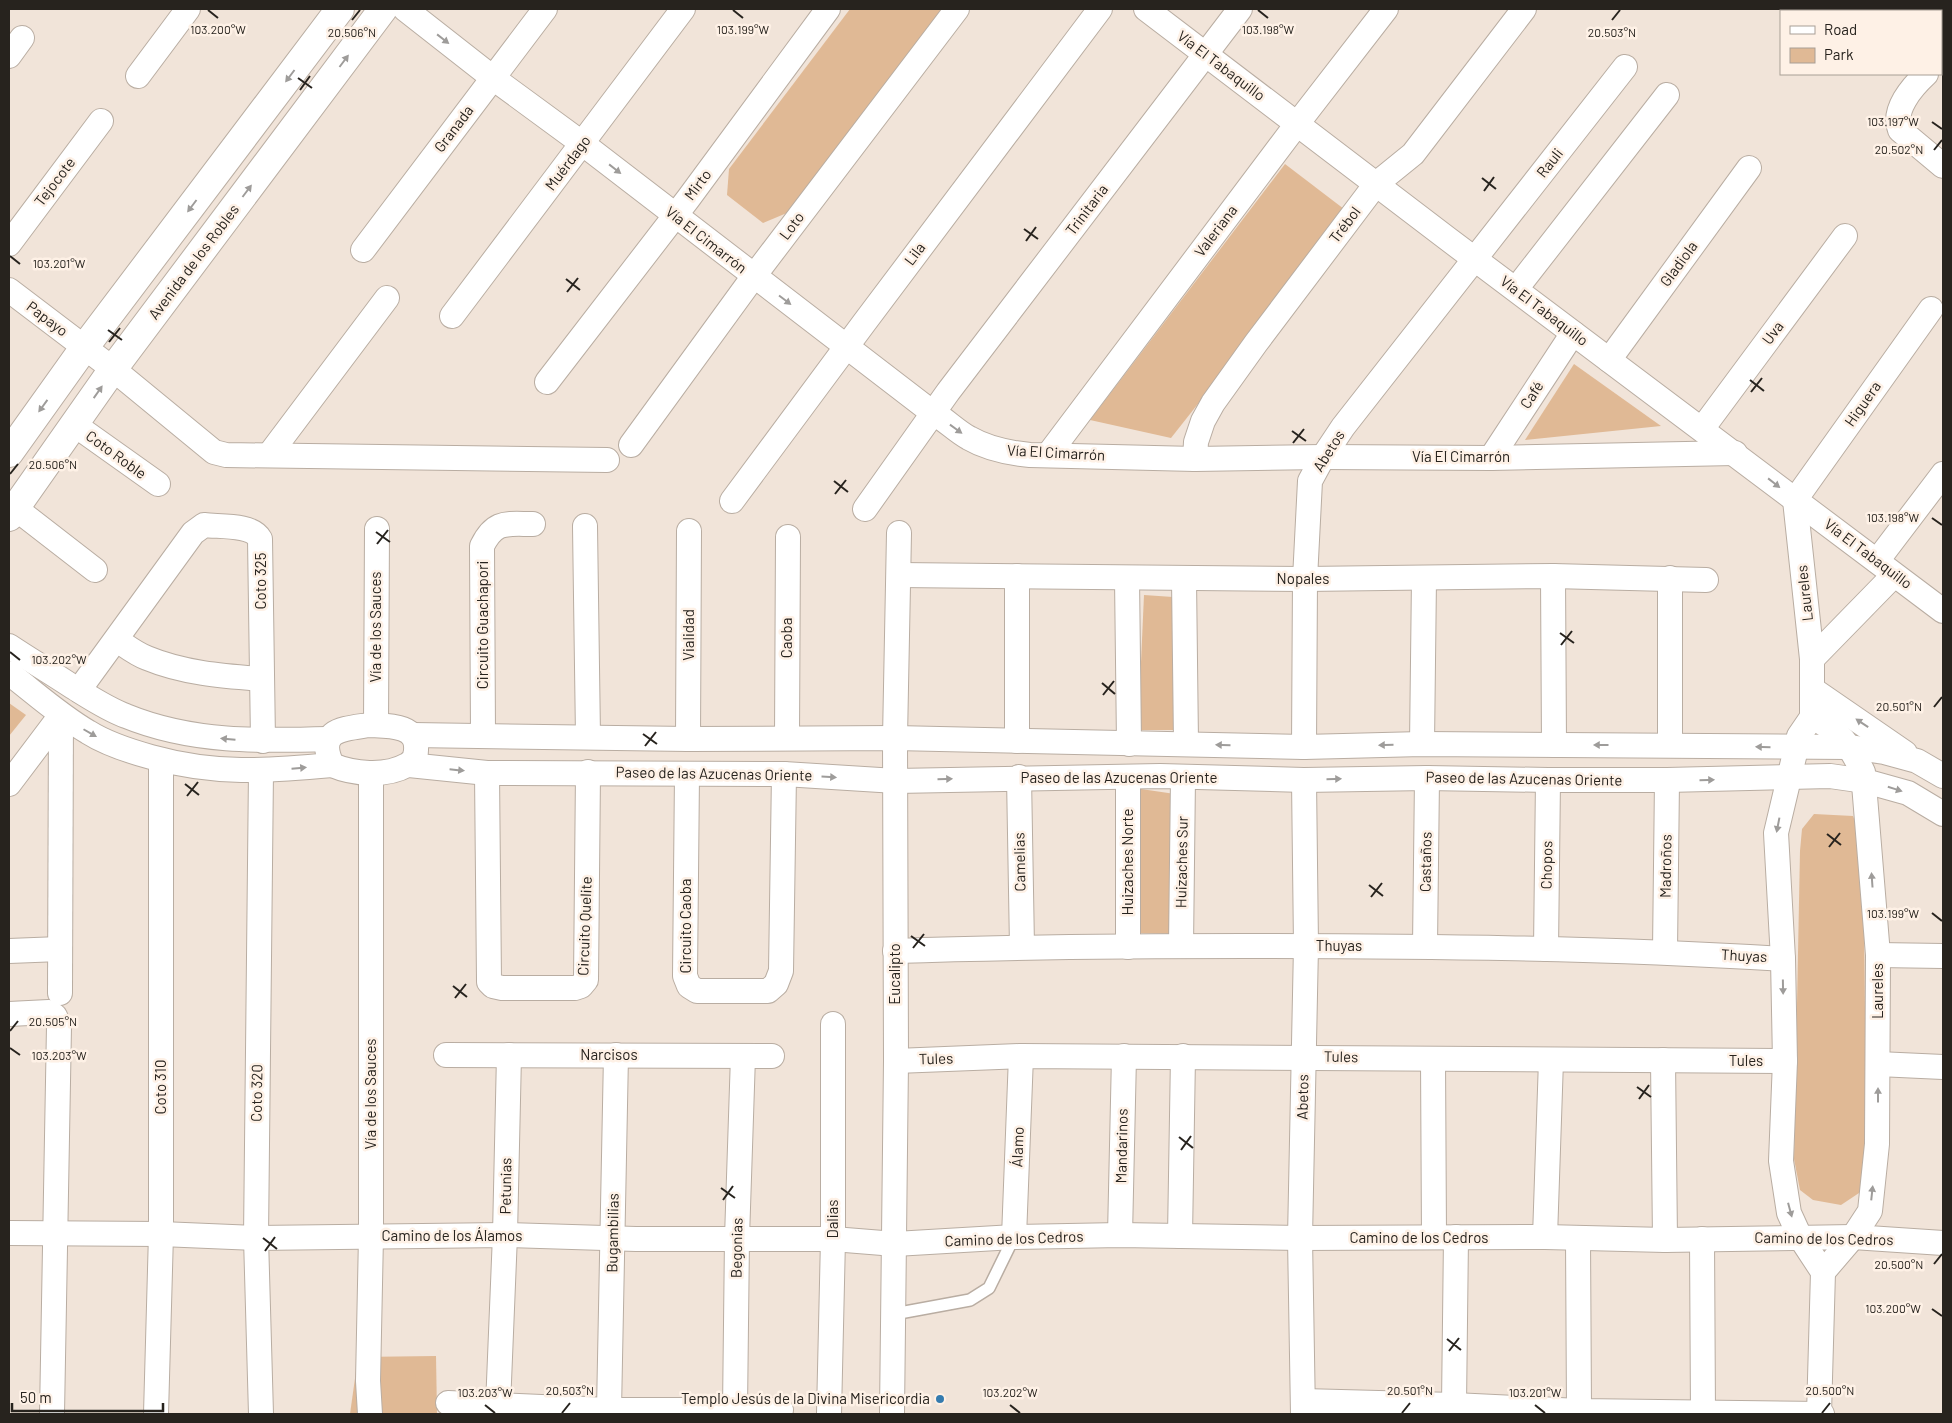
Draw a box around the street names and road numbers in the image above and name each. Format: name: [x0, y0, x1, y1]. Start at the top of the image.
street label: Vía El Tabaquillo: [1174, 26, 1269, 104]
street label: Granada: [430, 101, 477, 155]
street label: Muérdago: [541, 131, 594, 193]
street label: Rauli: [1532, 144, 1566, 181]
street label: Tejocote: [30, 153, 78, 209]
street label: Mirto: [680, 166, 715, 203]
street label: Trinitaria: [1061, 180, 1111, 238]
street label: Avenida de los Robles: [144, 200, 242, 322]
street label: Valeriana: [1190, 201, 1240, 260]
street label: Vía El Cimarrón: [662, 202, 751, 277]
street label: Trébol: [1325, 203, 1364, 246]
street label: Loto: [775, 208, 807, 243]
street label: Gladiola: [1656, 237, 1701, 290]
street label: Lila: [900, 239, 928, 268]
street label: Vía El Tabaquillo: [1497, 271, 1592, 349]
street label: Papayo: [23, 297, 72, 340]
street label: Uva: [1758, 317, 1787, 348]
street label: Café: [1516, 377, 1547, 412]
street label: Higuera: [1840, 377, 1884, 429]
street label: Coto Roble: [83, 426, 150, 482]
street label: Abetos: [1308, 426, 1348, 475]
street label: Vía El Cimarrón: [1007, 440, 1106, 464]
street label: Vía El Cimarrón: [1412, 447, 1510, 465]
street label: Vía El Tabaquillo: [1821, 514, 1916, 592]
street label: Coto 325: [251, 552, 269, 610]
street label: Circuito Guachapori: [473, 561, 491, 689]
street label: Laureles: [1792, 564, 1816, 622]
street label: Nopales: [1277, 569, 1329, 587]
street label: Vía de los Sauces: [366, 572, 384, 682]
street label: Vialidad: [679, 609, 697, 661]
street label: Caoba: [777, 618, 795, 658]
street label: Paseo de las Azucenas Oriente: [615, 762, 813, 784]
street label: Paseo de las Azucenas Oriente: [1425, 767, 1623, 789]
street label: Paseo de las Azucenas Oriente: [1021, 768, 1217, 786]
street label: Huizaches Norte: [1118, 808, 1136, 916]
street label: Huizaches Sur: [1171, 815, 1191, 908]
street label: Camelias: [1009, 832, 1029, 892]
street label: Castaños: [1415, 832, 1435, 892]
street label: Madroños: [1655, 834, 1675, 898]
street label: Chopos: [1537, 840, 1555, 890]
street label: Circuito Quelite: [573, 876, 595, 976]
street label: Circuito Caoba: [676, 878, 694, 974]
street label: Thuyas: [1316, 936, 1362, 954]
street label: Eucalipto: [885, 943, 903, 1005]
street label: Thuyas: [1720, 945, 1768, 965]
street label: Laureles: [1868, 963, 1886, 1019]
street label: Vía de los Sauces: [361, 1039, 379, 1149]
street label: Narcisos: [580, 1045, 638, 1063]
street label: Tules: [1324, 1047, 1358, 1065]
street label: Tules: [918, 1048, 954, 1068]
street label: Tules: [1729, 1051, 1763, 1069]
street label: Coto 310: [151, 1060, 169, 1114]
street label: Coto 320: [246, 1064, 266, 1122]
street label: Abetos: [1293, 1074, 1311, 1120]
street label: Mandarinos: [1111, 1108, 1131, 1184]
street label: Álamo: [1007, 1126, 1027, 1168]
street label: Petunias: [496, 1157, 514, 1215]
street label: Bugambilias: [602, 1193, 622, 1273]
street label: Dalias: [823, 1199, 841, 1239]
street label: Begonias: [726, 1218, 746, 1278]
street label: Camino de los Álamos: [382, 1226, 523, 1244]
street label: Camino de los Cedros: [944, 1227, 1084, 1249]
street label: Camino de los Cedros: [1349, 1228, 1489, 1246]
street label: Camino de los Cedros: [1754, 1228, 1894, 1248]

